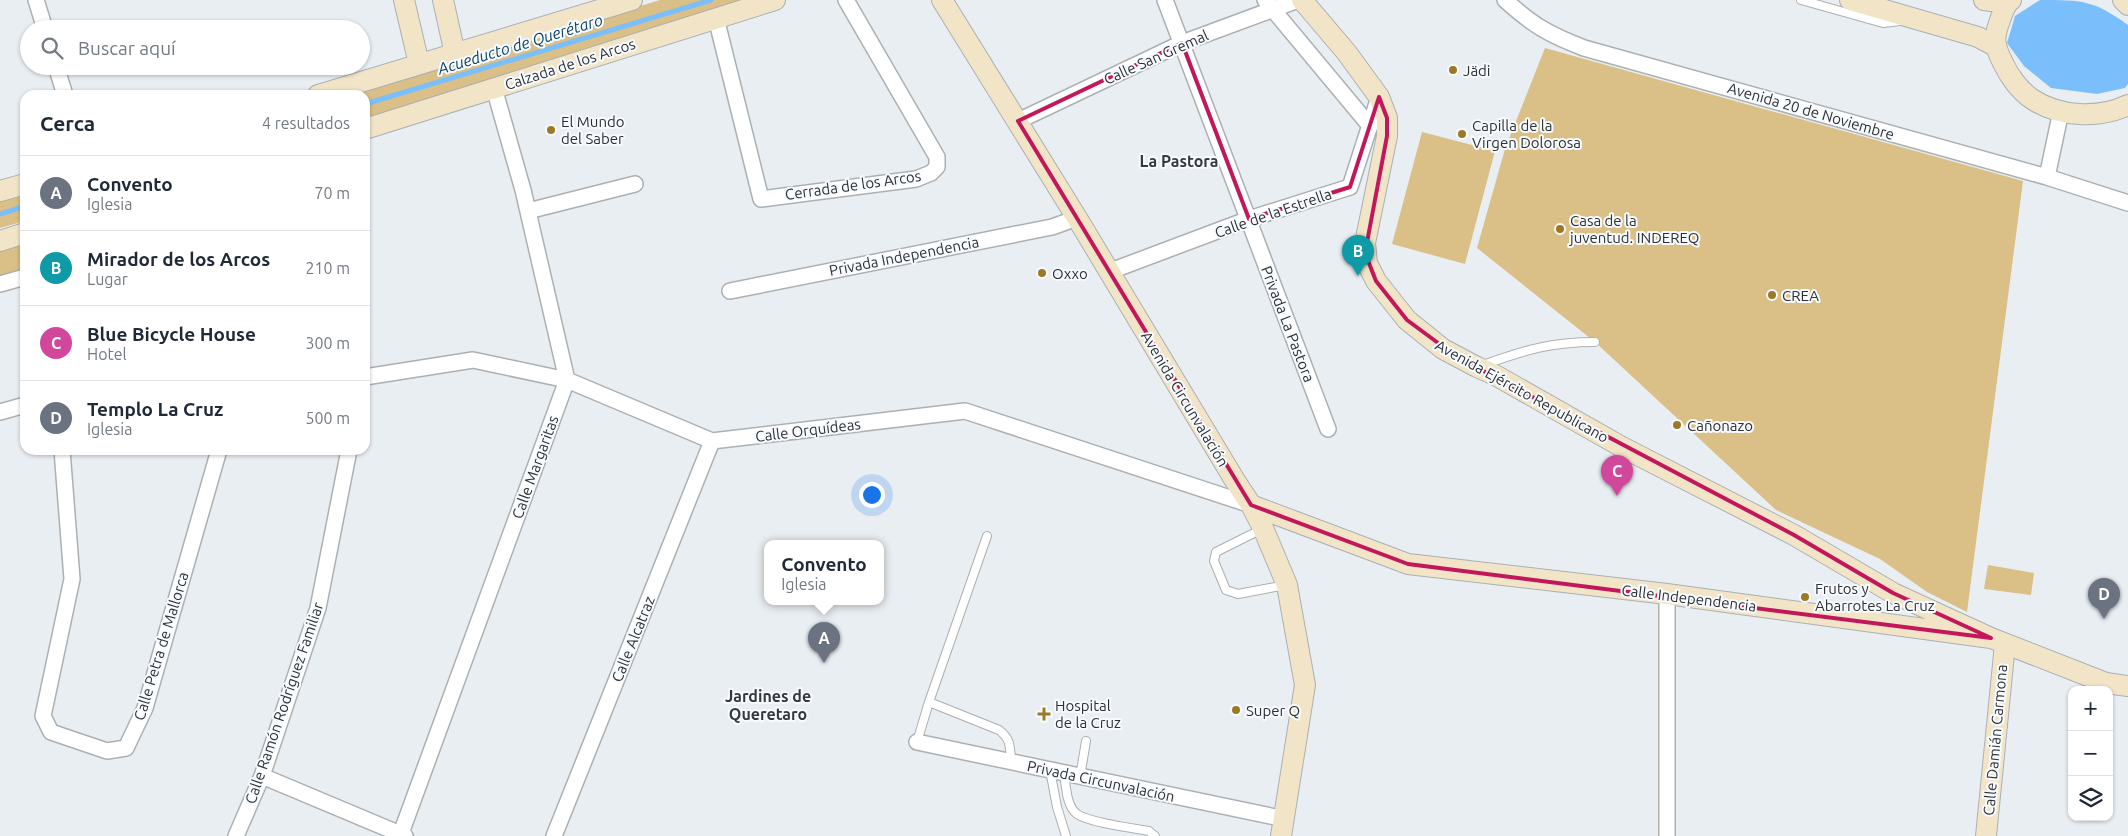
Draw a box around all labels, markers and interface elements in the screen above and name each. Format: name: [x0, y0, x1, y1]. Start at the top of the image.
water label: Acueducto de Querétaro: [435, 10, 605, 79]
search box: [20, 20, 370, 75]
street label: Calle San Gremal: [1101, 26, 1211, 88]
icon: search: [38, 34, 66, 62]
street label: Calzada de los Arcos: [503, 35, 637, 93]
text: Buscar aquí: [78, 37, 176, 59]
place label: Jädi: [1463, 62, 1491, 79]
marker: Jädi: [1447, 64, 1459, 76]
street label: Avenida 20 de Noviembre: [1726, 79, 1896, 143]
text: Cerca: [40, 111, 95, 135]
place label: El Mundo del Saber: [561, 113, 625, 147]
text: 4 resultados: [262, 114, 350, 132]
place label: Capilla de la Virgen Dolorosa: [1472, 117, 1581, 151]
marker: El Mundo del Saber: [545, 124, 557, 136]
marker: Capilla de la Virgen Dolorosa: [1456, 128, 1468, 140]
district label: La Pastora: [1140, 152, 1218, 170]
street label: Cerrada de los Arcos: [784, 167, 922, 203]
text: Convento: [87, 173, 173, 195]
text: A: [50, 184, 62, 202]
text: 70 m: [314, 184, 350, 202]
street label: Calle de la Estrella: [1212, 185, 1334, 241]
text: Iglesia: [87, 195, 132, 213]
place label: Casa de la juventud. INDEREQ: [1569, 212, 1699, 246]
marker: Casa de la juventud. INDEREQ: [1554, 223, 1566, 235]
street label: Privada Independencia: [828, 233, 980, 279]
pin: B: [1342, 235, 1374, 276]
text: Mirador de los Arcos: [87, 248, 270, 270]
text: B: [51, 259, 61, 277]
text: 210 m: [305, 259, 350, 277]
street label: Privada La Pastora: [1258, 264, 1318, 384]
place label: Oxxo: [1052, 265, 1088, 282]
marker: Oxxo: [1036, 267, 1048, 279]
text: Lugar: [87, 270, 128, 288]
place label: CREA: [1782, 287, 1819, 304]
marker: CREA: [1766, 289, 1778, 301]
text: Blue Bicycle House: [87, 323, 256, 345]
street label: Avenida Circunvalación: [1138, 328, 1232, 470]
text: C: [51, 334, 61, 352]
text: 300 m: [305, 334, 350, 352]
street label: Avenida Ejército Republicano: [1433, 336, 1611, 446]
text: Hotel: [87, 345, 127, 363]
text: Templo La Cruz: [87, 398, 223, 420]
text: D: [50, 409, 62, 427]
text: 500 m: [305, 409, 350, 427]
street label: Calle Margaritas: [508, 413, 562, 521]
street label: Calle Orquídeas: [754, 415, 862, 445]
place label: Cañonazo: [1687, 417, 1753, 434]
marker: Cañonazo: [1671, 419, 1683, 431]
text: Iglesia: [87, 420, 132, 438]
pin: C: [1601, 455, 1633, 496]
your location: [859, 482, 885, 508]
popup: [764, 540, 884, 605]
text: Convento: [781, 553, 867, 575]
street label: Calle Petra de Mallorca: [130, 570, 192, 722]
text: Iglesia: [781, 575, 827, 593]
pin: D: [2088, 578, 2120, 619]
place label: Frutos y Abarrotes La Cruz: [1815, 580, 1935, 614]
street label: Calle Independencia: [1621, 581, 1757, 615]
marker: Frutos y Abarrotes La Cruz: [1799, 591, 1811, 603]
street label: Calle Alcatraz: [608, 594, 658, 684]
street label: Calle Ramón Rodríguez Familiar: [241, 600, 327, 806]
pin: A: [808, 622, 840, 663]
street label: Calle Damián Carmona: [1980, 664, 2010, 816]
map controls: [2068, 686, 2113, 821]
button: +: [2068, 686, 2113, 731]
district label: Jardines de Queretaro: [725, 687, 811, 723]
place label: Hospital de la Cruz: [1055, 697, 1121, 731]
place label: Super Q: [1246, 702, 1300, 719]
marker: Super Q: [1230, 704, 1242, 716]
marker: Hospital de la Cruz: [1037, 707, 1051, 721]
button: −: [2068, 731, 2113, 776]
street label: Privada Circunvalación: [1026, 757, 1176, 805]
button: layers: [2068, 776, 2113, 821]

